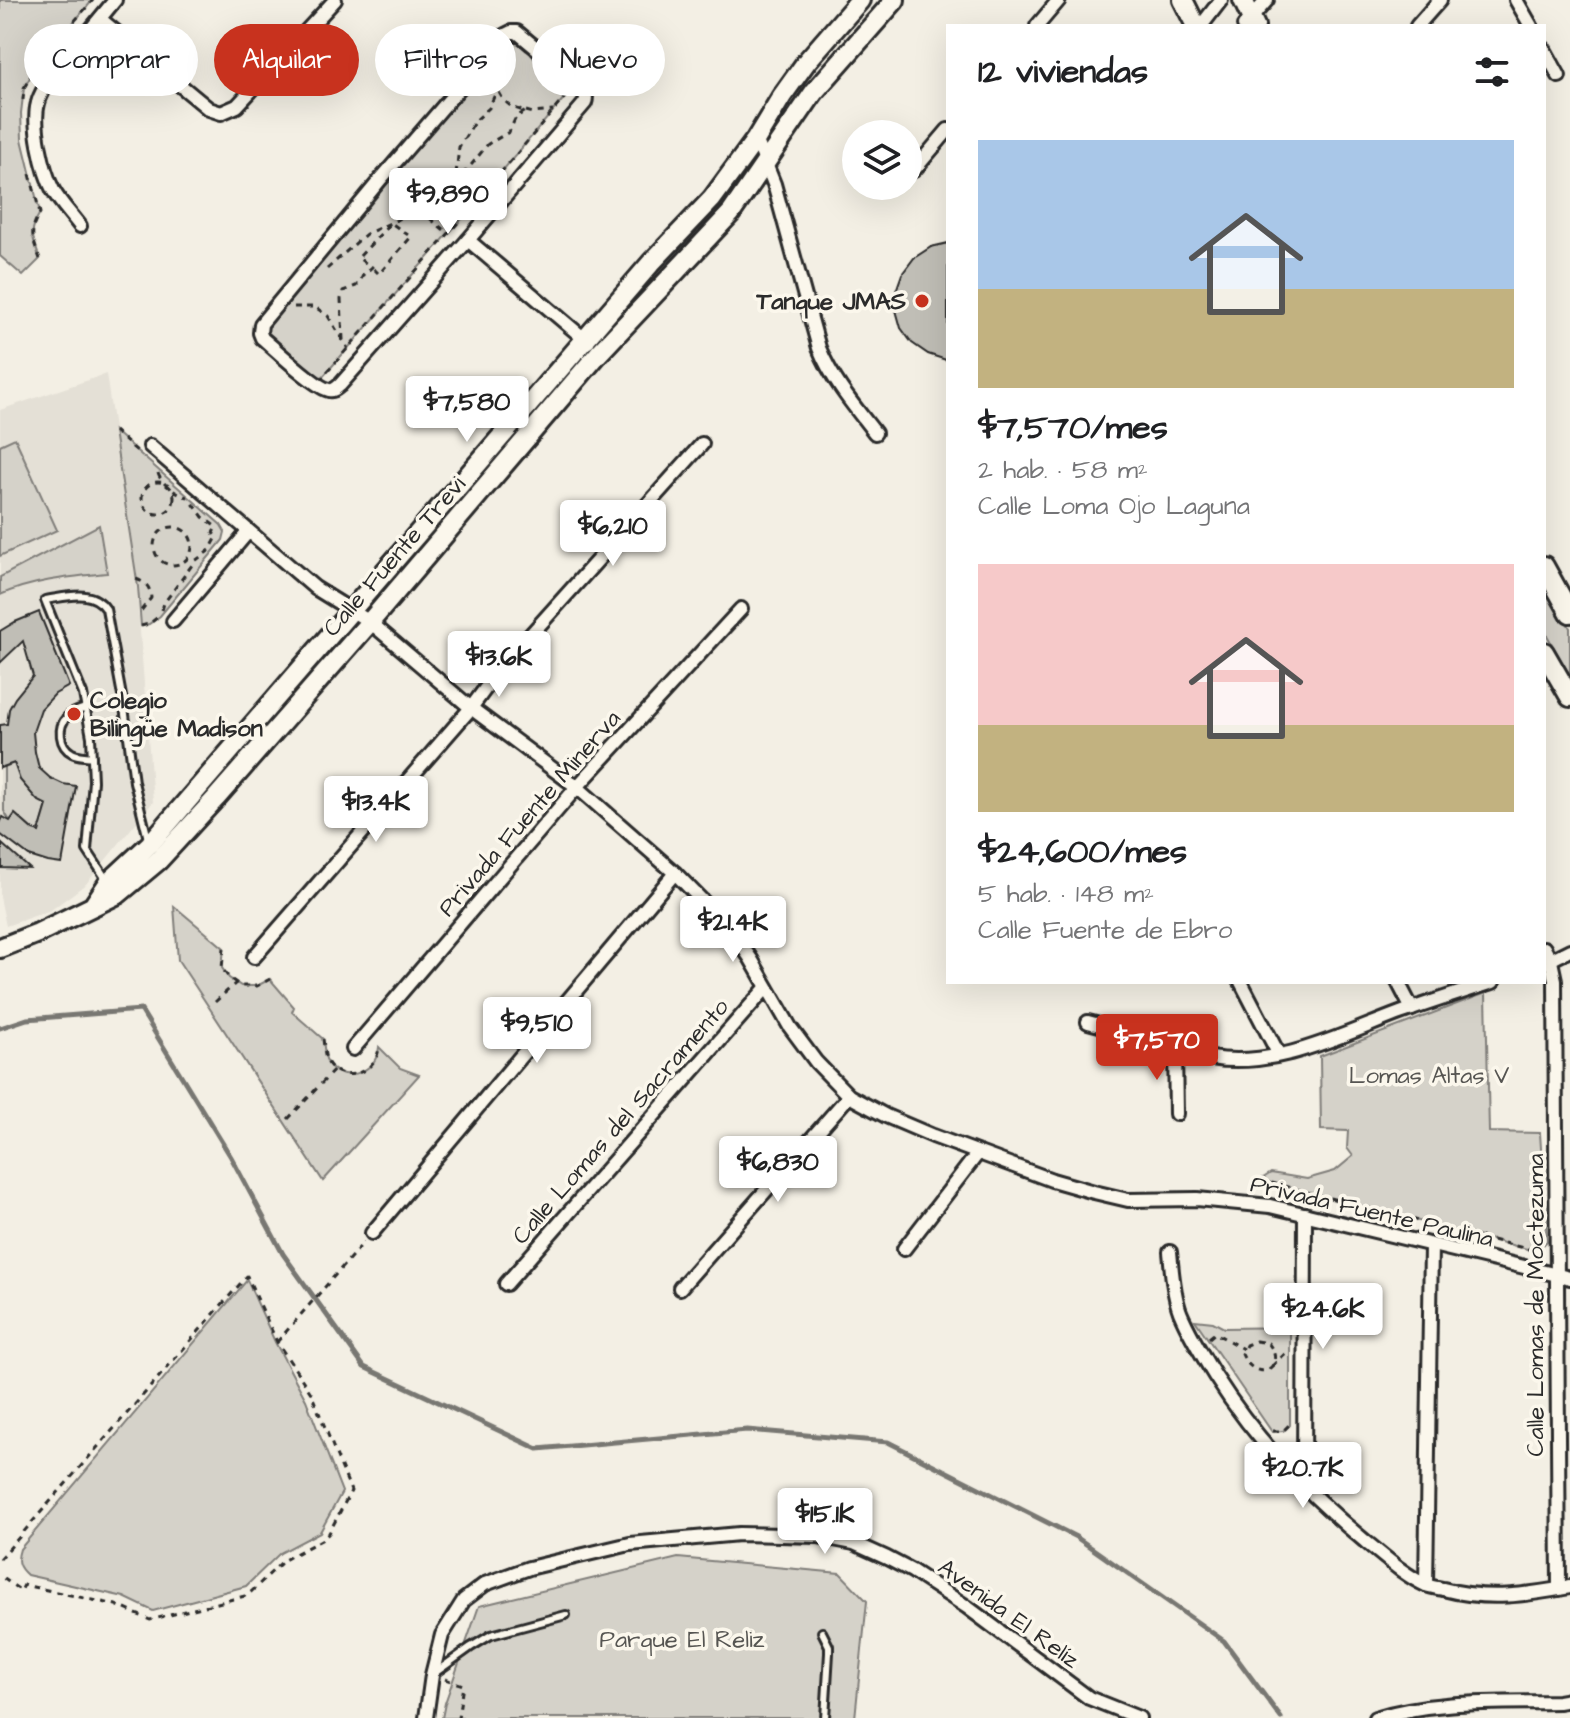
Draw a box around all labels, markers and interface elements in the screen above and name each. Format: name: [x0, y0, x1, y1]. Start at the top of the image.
chip: Comprar: [24, 24, 198, 96]
chip: Alquilar: [214, 24, 359, 96]
chip: Filtros: [375, 24, 516, 96]
chip: Nuevo: [532, 24, 665, 96]
text: 12 viviendas: [978, 48, 1148, 96]
icon: filters: [1470, 50, 1514, 94]
map controls: [842, 120, 922, 200]
button: layers: [842, 120, 922, 200]
pin: $9,890: [383, 168, 513, 236]
text: $9,890: [407, 176, 489, 212]
icon: home: [1174, 192, 1318, 336]
place label: Tanque JMAS: [755, 285, 907, 319]
marker: Tanque JMAS: [913, 292, 931, 310]
pin: $7,580: [402, 376, 532, 444]
text: $7,580: [424, 384, 510, 420]
text: $7,570/mes: [978, 404, 1168, 452]
text: 2 hab. · 58 m²: [978, 452, 1148, 488]
street label: Calle Fuente Trevi: [315, 469, 474, 644]
text: Calle Loma Ojo Laguna: [978, 488, 1250, 524]
pin: $6,210: [548, 500, 678, 568]
text: $6,210: [578, 508, 648, 544]
icon: home: [1174, 616, 1318, 760]
pin: $13.6K: [434, 631, 564, 699]
text: $13.6K: [466, 639, 532, 675]
place label: Colegio Bilingüe Madison: [90, 684, 263, 747]
street label: Privada Fuente Minerva: [431, 703, 629, 924]
marker: Colegio Bilingüe Madison: [65, 705, 83, 723]
pin: $13.4K: [311, 776, 441, 844]
text: $13.4K: [342, 784, 410, 820]
text: $24,600/mes: [978, 828, 1187, 876]
text: 5 hab. · 148 m²: [978, 876, 1154, 912]
pin: $21.4K: [668, 896, 798, 964]
text: $21.4K: [698, 904, 768, 940]
text: Calle Fuente de Ebro: [978, 912, 1232, 948]
street label: Calle Lomas del Sacramento: [504, 991, 738, 1252]
pin: $9,510: [472, 997, 602, 1065]
text: $9,510: [501, 1005, 573, 1041]
pin: $7,570: [1092, 1014, 1222, 1082]
text: $7,570: [1114, 1022, 1200, 1058]
park label: Lomas Altas V: [1349, 1059, 1509, 1093]
pin: $6,830: [713, 1136, 843, 1204]
text: $6,830: [737, 1144, 819, 1180]
street label: Calle Lomas de Moctezuma: [1519, 1153, 1553, 1457]
street label: Privada Fuente Paulina: [1247, 1167, 1497, 1256]
pin: $24.6K: [1258, 1283, 1388, 1351]
text: $24.6K: [1282, 1291, 1364, 1327]
pin: $20.7K: [1238, 1442, 1368, 1510]
text: $20.7K: [1262, 1450, 1344, 1486]
pin: $15.1K: [760, 1488, 890, 1556]
text: $15.1K: [796, 1496, 854, 1532]
street label: Avenida El Relíz: [931, 1551, 1086, 1677]
park label: Parque El Reliz: [600, 1623, 765, 1657]

